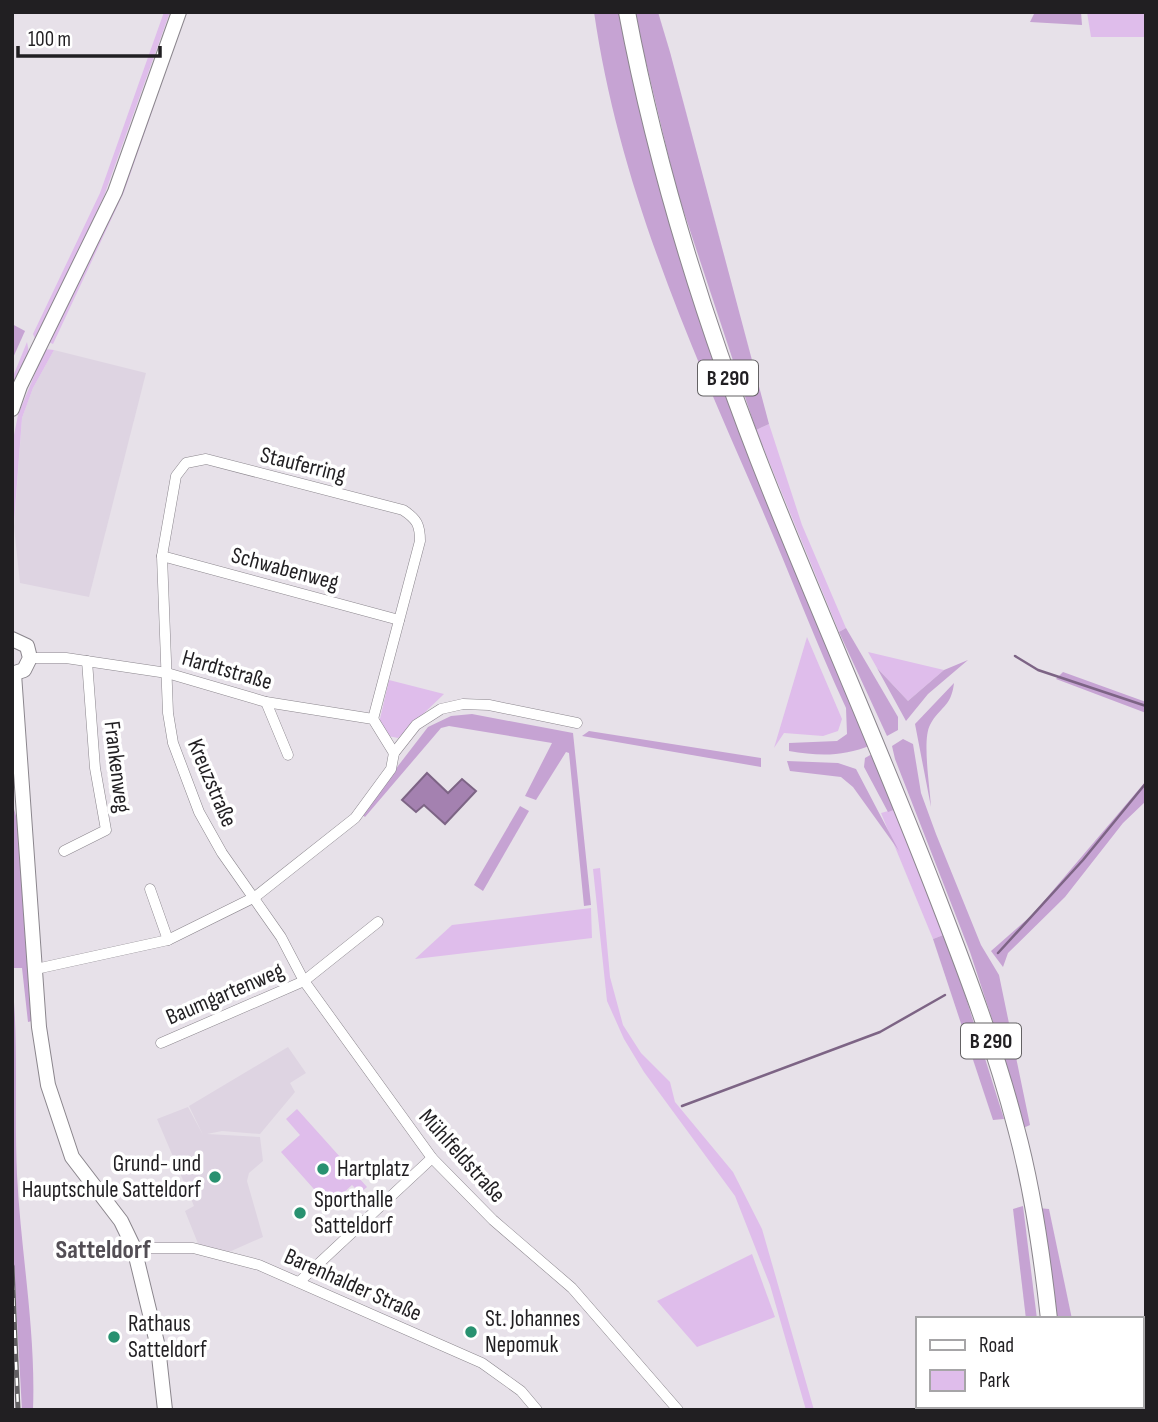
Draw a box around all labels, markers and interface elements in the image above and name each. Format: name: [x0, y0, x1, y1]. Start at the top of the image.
scale bar: [18, 14, 159, 58]
text: 100 m: [28, 27, 71, 52]
road number: B 290: [698, 360, 758, 396]
street label: Stauferring: [257, 441, 349, 489]
street label: Schwabenweg: [228, 541, 342, 597]
street label: Hardtstraße: [179, 644, 275, 696]
street label: Frankenweg: [97, 719, 137, 815]
street label: Kreuzstraße: [181, 735, 243, 831]
street label: Baumgartenweg: [162, 957, 288, 1031]
road number: B 290: [961, 1024, 1021, 1058]
street label: Mühlfeldstraße: [413, 1104, 511, 1208]
place label: Grund- und Hauptschule Satteldorf: [22, 1150, 201, 1204]
place label: Hartplatz: [337, 1155, 410, 1183]
marker: Hartplatz: [315, 1161, 331, 1177]
marker: Grund- und Hauptschule Satteldorf: [207, 1169, 223, 1185]
place label: Sporthalle Satteldorf: [314, 1186, 393, 1240]
marker: Sporthalle Satteldorf: [292, 1205, 308, 1221]
district label: Satteldorf: [55, 1235, 151, 1266]
street label: Barenhalder Straße: [280, 1242, 426, 1328]
place label: St. Johannes Nepomuk: [485, 1305, 580, 1359]
place label: Rathaus Satteldorf: [128, 1310, 207, 1364]
legend: [916, 1317, 1144, 1408]
marker: St. Johannes Nepomuk: [463, 1324, 479, 1340]
marker: Rathaus Satteldorf: [106, 1329, 122, 1345]
text: Road: [979, 1333, 1014, 1358]
text: Park: [979, 1368, 1010, 1393]

